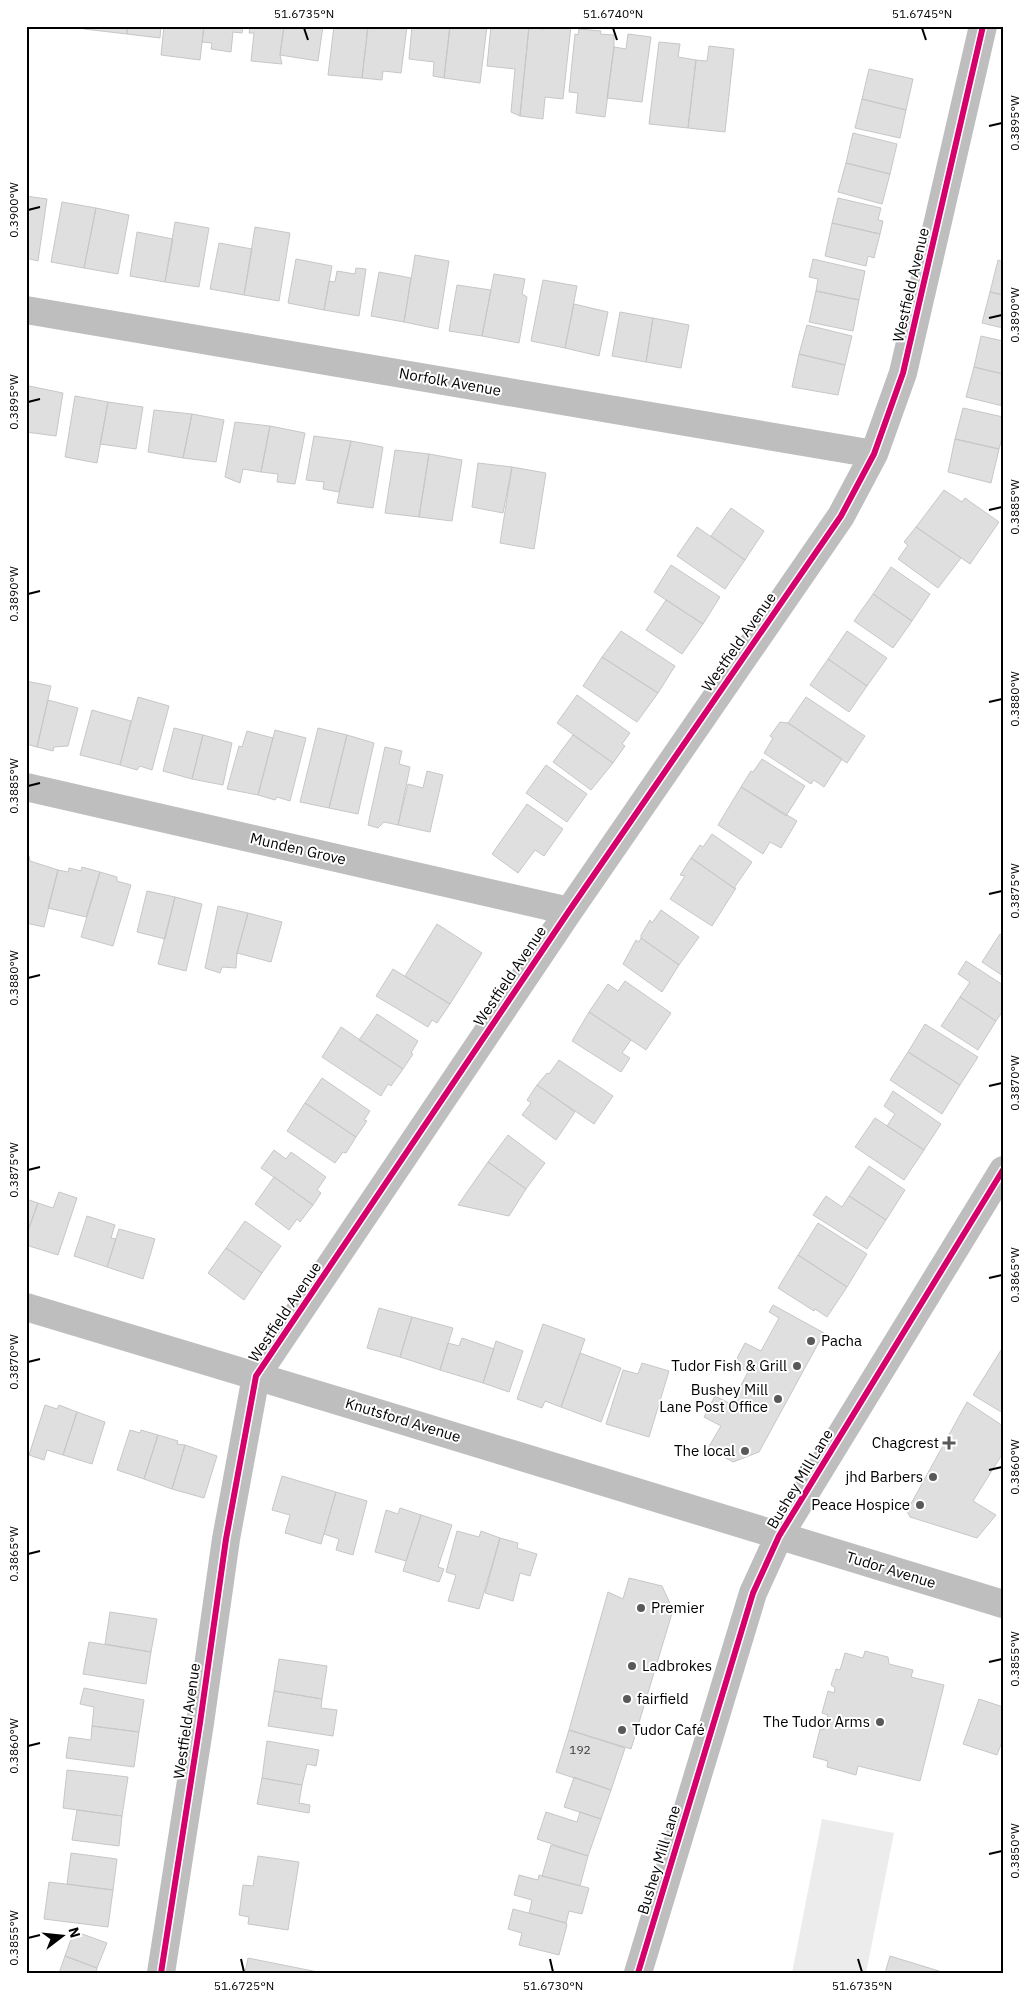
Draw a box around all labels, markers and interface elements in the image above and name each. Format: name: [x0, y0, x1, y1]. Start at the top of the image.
text: 51.6735°N: [274, 6, 334, 21]
text: 51.6740°N: [583, 6, 643, 21]
text: 51.6745°N: [892, 6, 952, 21]
text: 0.3895°W: [1007, 95, 1022, 151]
text: 0.3900°W: [6, 182, 21, 238]
street label: Westfield Avenue: [888, 226, 933, 344]
text: 0.3890°W: [1007, 287, 1022, 343]
street label: Norfolk Avenue: [398, 363, 503, 400]
text: 0.3895°W: [6, 374, 21, 430]
text: 0.3885°W: [1007, 479, 1022, 535]
text: 0.3890°W: [6, 566, 21, 622]
street label: Westfield Avenue: [697, 588, 780, 695]
text: 0.3880°W: [1007, 671, 1022, 727]
text: 0.3885°W: [6, 758, 21, 814]
street label: Munden Grove: [248, 828, 348, 869]
text: 0.3875°W: [1007, 863, 1022, 919]
street label: Westfield Avenue: [469, 922, 550, 1029]
text: 0.3880°W: [6, 950, 21, 1006]
text: 0.3870°W: [1007, 1055, 1022, 1111]
text: 0.3875°W: [6, 1142, 21, 1198]
text: 0.3865°W: [1007, 1247, 1022, 1303]
street label: Westfield Avenue: [244, 1258, 325, 1365]
place label: Pacha: [821, 1331, 862, 1350]
text: 0.3870°W: [6, 1334, 21, 1390]
marker: Pacha: [805, 1335, 817, 1347]
place label: Tudor Fish & Grill: [671, 1356, 787, 1375]
marker: Tudor Fish & Grill: [791, 1360, 803, 1372]
place label: Bushey Mill Lane Post Office: [659, 1380, 768, 1416]
street label: Knutsford Avenue: [343, 1393, 463, 1446]
marker: Bushey Mill Lane Post Office: [772, 1393, 784, 1405]
street label: Bushey Mill Lane: [762, 1425, 837, 1532]
place label: Chagcrest: [872, 1433, 939, 1452]
marker: Chagcrest: [943, 1437, 955, 1449]
text: 0.3860°W: [1007, 1439, 1022, 1495]
place label: The local: [674, 1441, 735, 1460]
marker: The local: [739, 1445, 751, 1457]
place label: jhd Barbers: [845, 1467, 923, 1486]
marker: jhd Barbers: [927, 1471, 939, 1483]
place label: Peace Hospice: [811, 1495, 910, 1514]
marker: Peace Hospice: [914, 1499, 926, 1511]
text: 0.3865°W: [6, 1526, 21, 1582]
street label: Tudor Avenue: [844, 1547, 938, 1592]
place label: Premier: [651, 1598, 705, 1617]
marker: Premier: [635, 1602, 647, 1614]
text: 0.3855°W: [1007, 1631, 1022, 1687]
place label: Ladbrokes: [642, 1656, 712, 1675]
marker: Ladbrokes: [626, 1660, 638, 1672]
street label: Westfield Avenue: [169, 1662, 204, 1780]
place label: fairfield: [637, 1689, 689, 1708]
marker: fairfield: [621, 1693, 633, 1705]
place label: The Tudor Arms: [763, 1712, 870, 1731]
marker: The Tudor Arms: [874, 1716, 886, 1728]
text: 0.3860°W: [6, 1718, 21, 1774]
place label: Tudor Café: [632, 1720, 705, 1739]
marker: Tudor Café: [616, 1724, 628, 1736]
house number: 192: [569, 1742, 591, 1757]
street label: Bushey Mill Lane: [633, 1803, 684, 1917]
text: 0.3850°W: [1007, 1823, 1022, 1879]
text: 0.3855°W: [6, 1910, 21, 1966]
north arrow: [38, 1912, 88, 1962]
text: N: [64, 1925, 85, 1940]
text: 51.6725°N: [214, 1978, 274, 1993]
text: 51.6730°N: [523, 1978, 583, 1993]
text: 51.6735°N: [832, 1978, 892, 1993]

